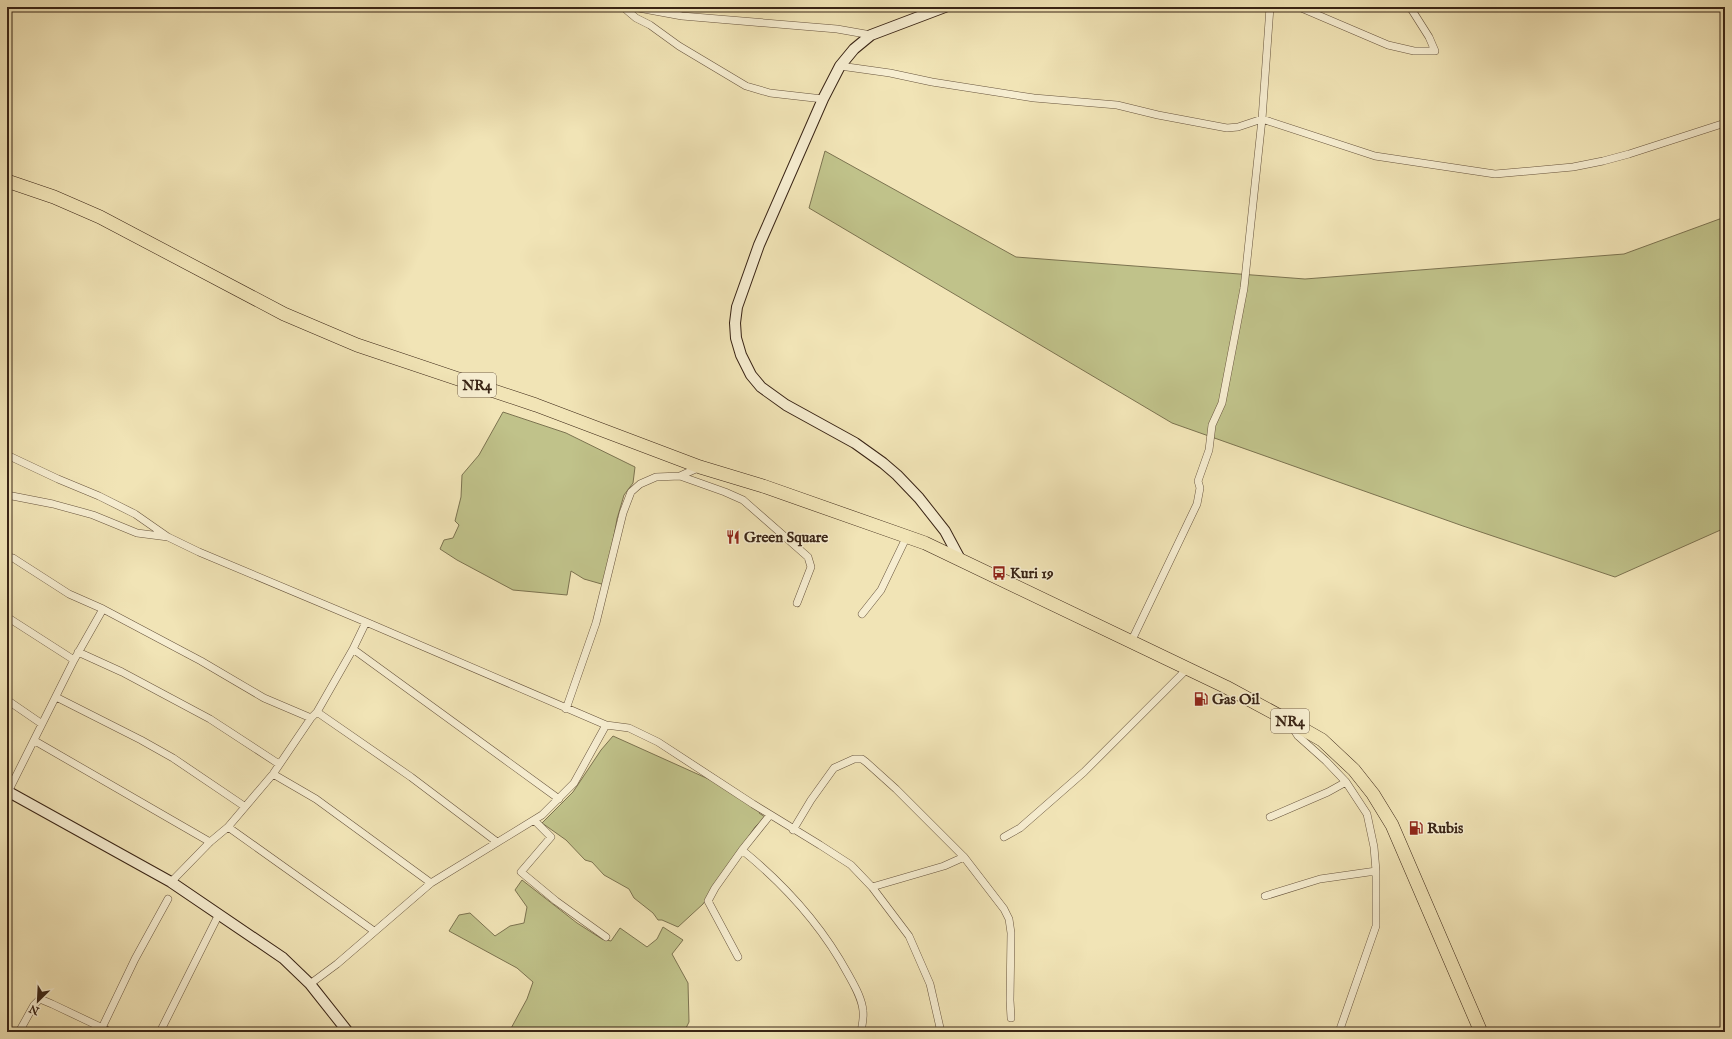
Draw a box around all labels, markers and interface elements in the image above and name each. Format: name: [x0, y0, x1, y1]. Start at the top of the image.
road number: NR4: [458, 373, 496, 397]
place label: Green Square: [744, 528, 828, 547]
restaurant icon: Green Square: [725, 529, 741, 545]
place label: Kuri 19: [1010, 564, 1054, 583]
bus stop icon: Kuri 19: [991, 565, 1007, 581]
place label: Gas Oil: [1212, 690, 1260, 709]
fuel station icon: Gas Oil: [1193, 691, 1209, 707]
road number: NR4: [1271, 709, 1309, 733]
place label: Rubis: [1427, 819, 1464, 838]
fuel station icon: Rubis: [1408, 820, 1424, 836]
north arrow: [18, 981, 58, 1021]
text: N: [27, 1001, 42, 1018]

